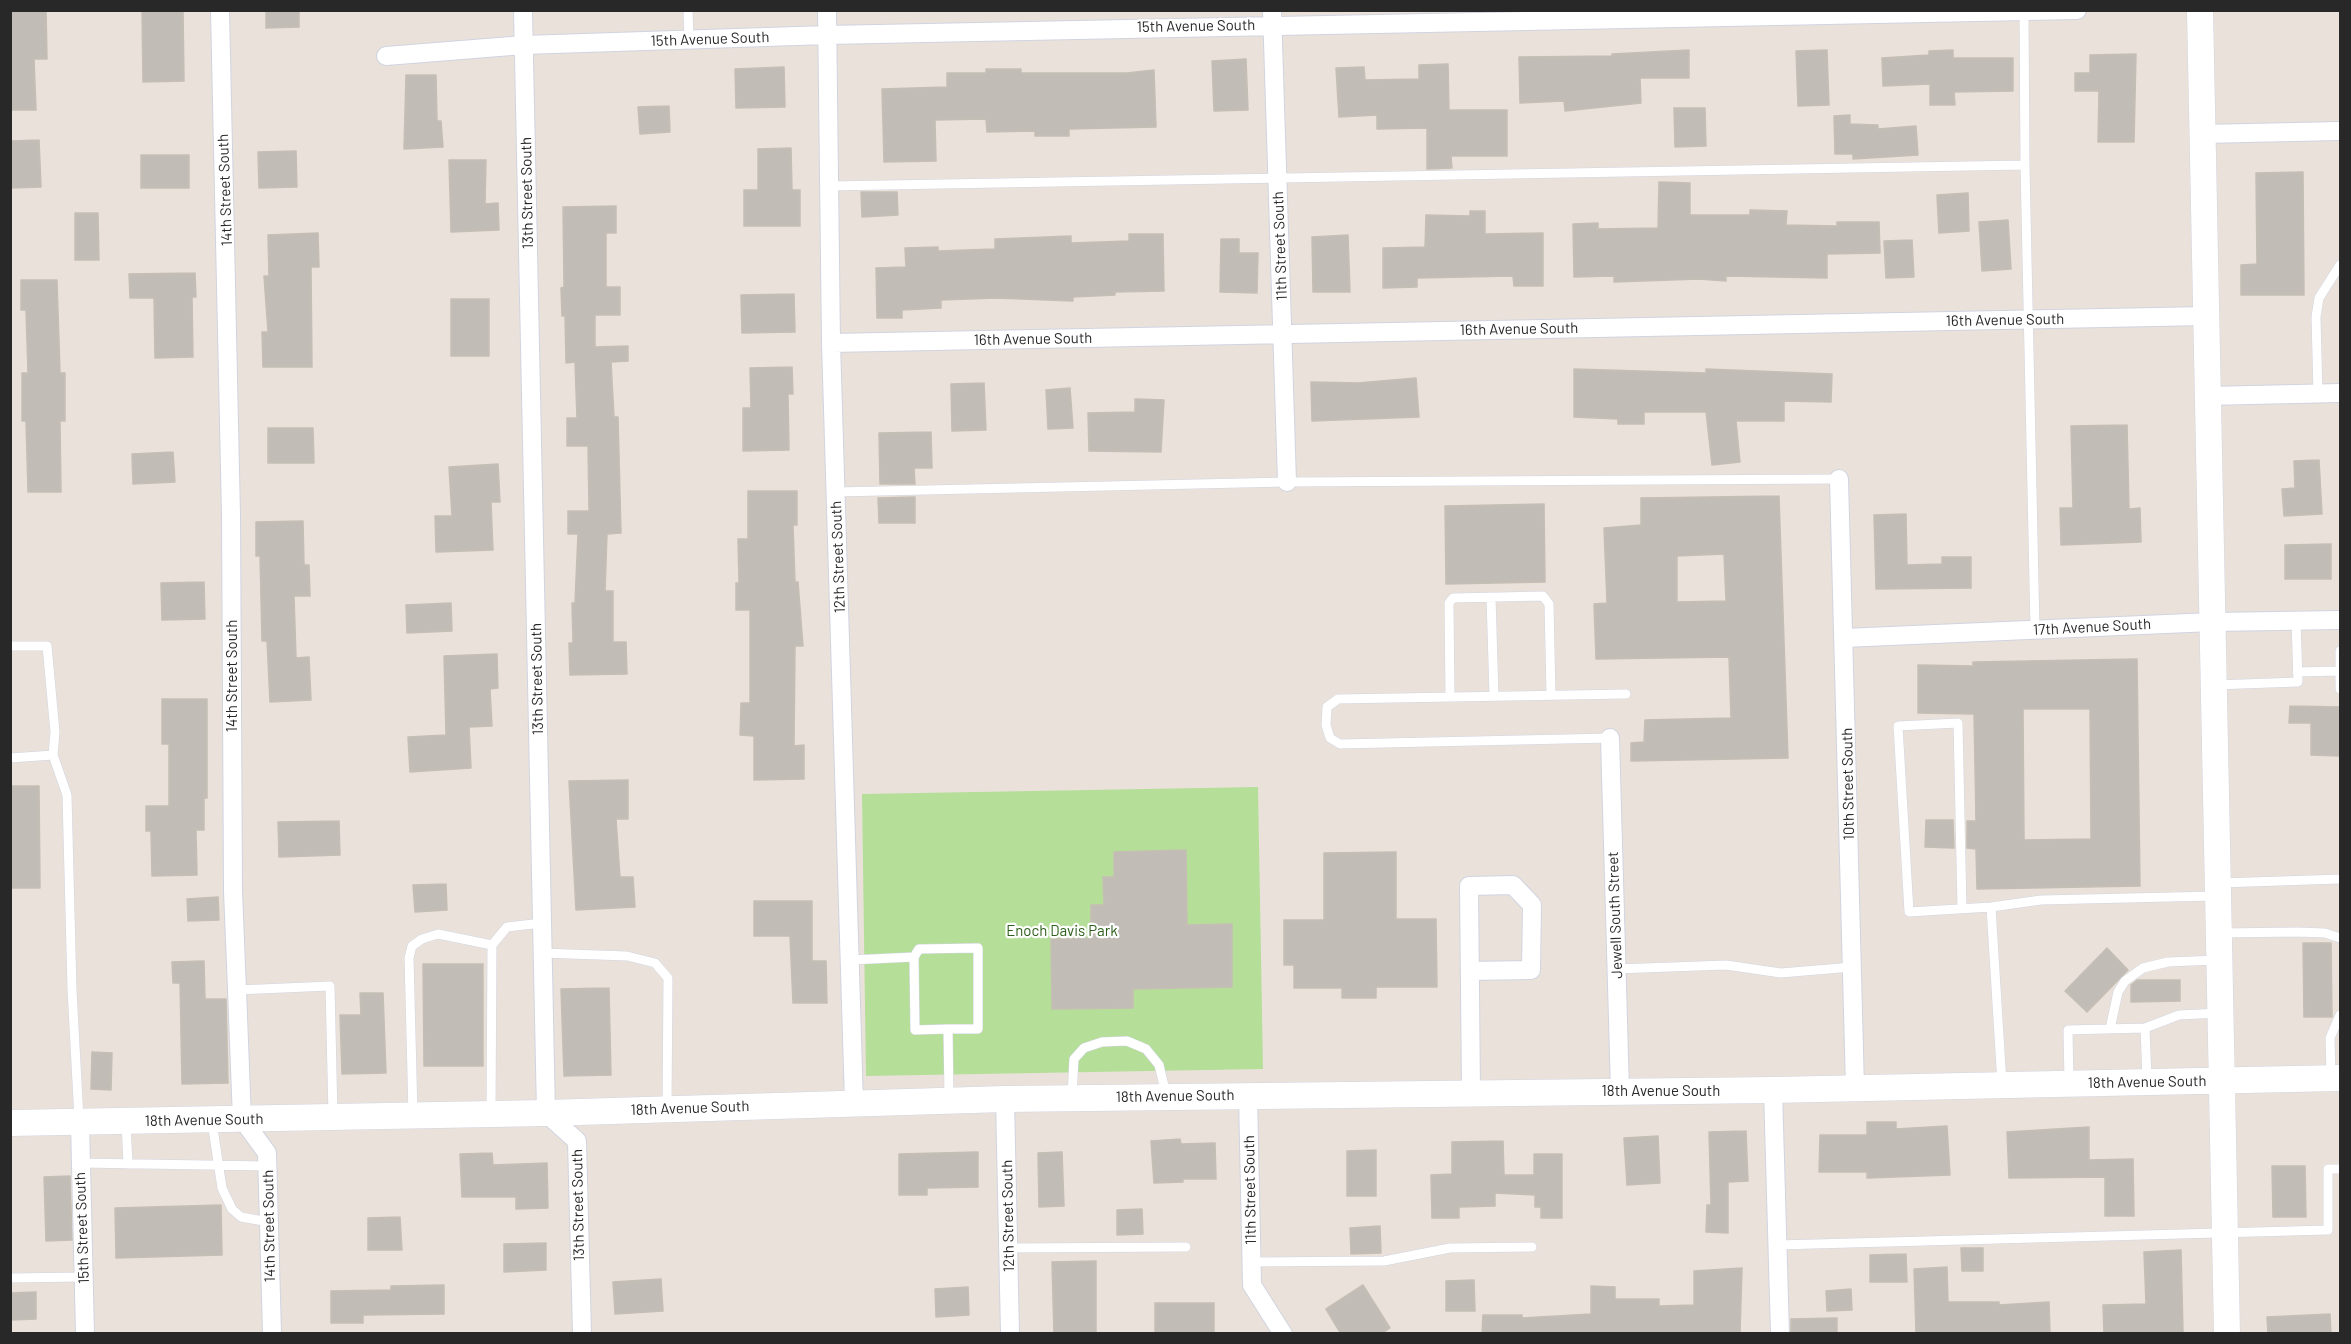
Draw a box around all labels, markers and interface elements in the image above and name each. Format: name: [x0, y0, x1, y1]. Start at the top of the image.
street label: 15th Avenue South: [1137, 16, 1255, 36]
street label: 15th Avenue South: [650, 28, 770, 50]
street label: 14th Street South: [214, 133, 236, 247]
street label: 13th Street South: [517, 137, 537, 249]
street label: 11th Street South: [1269, 191, 1291, 301]
street label: 16th Avenue South: [1945, 310, 2065, 330]
street label: 16th Avenue South: [1459, 319, 1579, 339]
street label: 16th Avenue South: [973, 329, 1093, 349]
street label: 12th Street South: [827, 501, 849, 613]
street label: 17th Avenue South: [2033, 615, 2151, 639]
street label: 14th Street South: [223, 620, 241, 732]
street label: 13th Street South: [527, 623, 547, 735]
street label: 10th Street South: [1838, 727, 1858, 841]
street label: Jewell South Street: [1604, 851, 1626, 979]
park label: Enoch Davis Park: [1006, 922, 1118, 940]
street label: 18th Avenue South: [2087, 1072, 2207, 1092]
street label: 18th Avenue South: [1602, 1082, 1720, 1100]
street label: 18th Avenue South: [1115, 1086, 1235, 1106]
street label: 18th Avenue South: [630, 1097, 750, 1119]
street label: 18th Avenue South: [144, 1110, 264, 1130]
street label: 11th Street South: [1240, 1135, 1260, 1245]
street label: 13th Street South: [568, 1149, 588, 1261]
street label: 12th Street South: [998, 1160, 1018, 1272]
street label: 14th Street South: [259, 1170, 279, 1282]
street label: 15th Street South: [71, 1172, 93, 1284]

